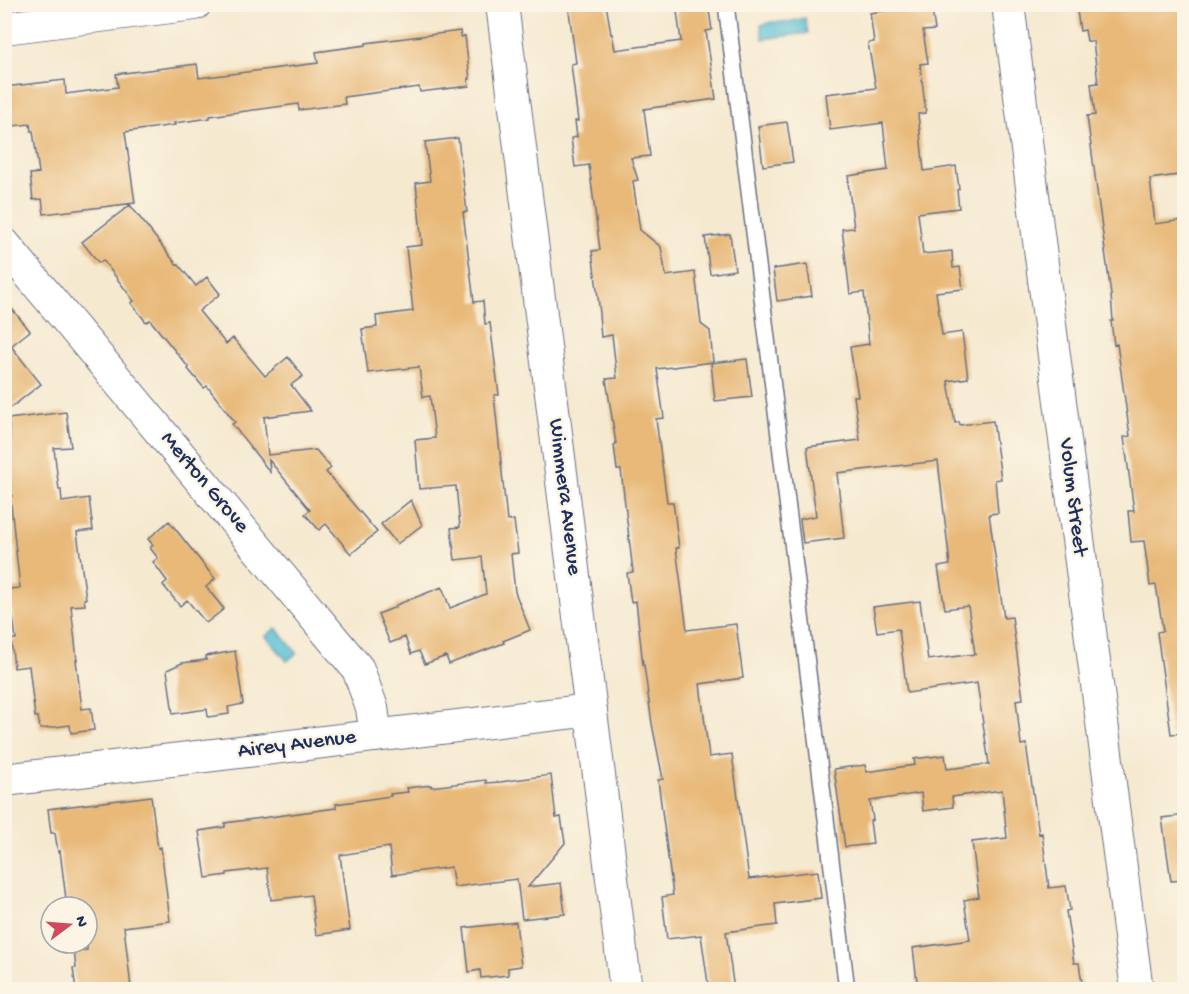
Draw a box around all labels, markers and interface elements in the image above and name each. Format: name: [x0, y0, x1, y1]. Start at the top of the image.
street label: Wimmera Avenue: [542, 417, 587, 577]
street label: Merton Grove: [154, 427, 254, 540]
street label: Volum Street: [1052, 436, 1092, 559]
street label: Airey Avenue: [236, 725, 358, 765]
north arrow: [39, 895, 99, 955]
text: N: [69, 914, 91, 930]

